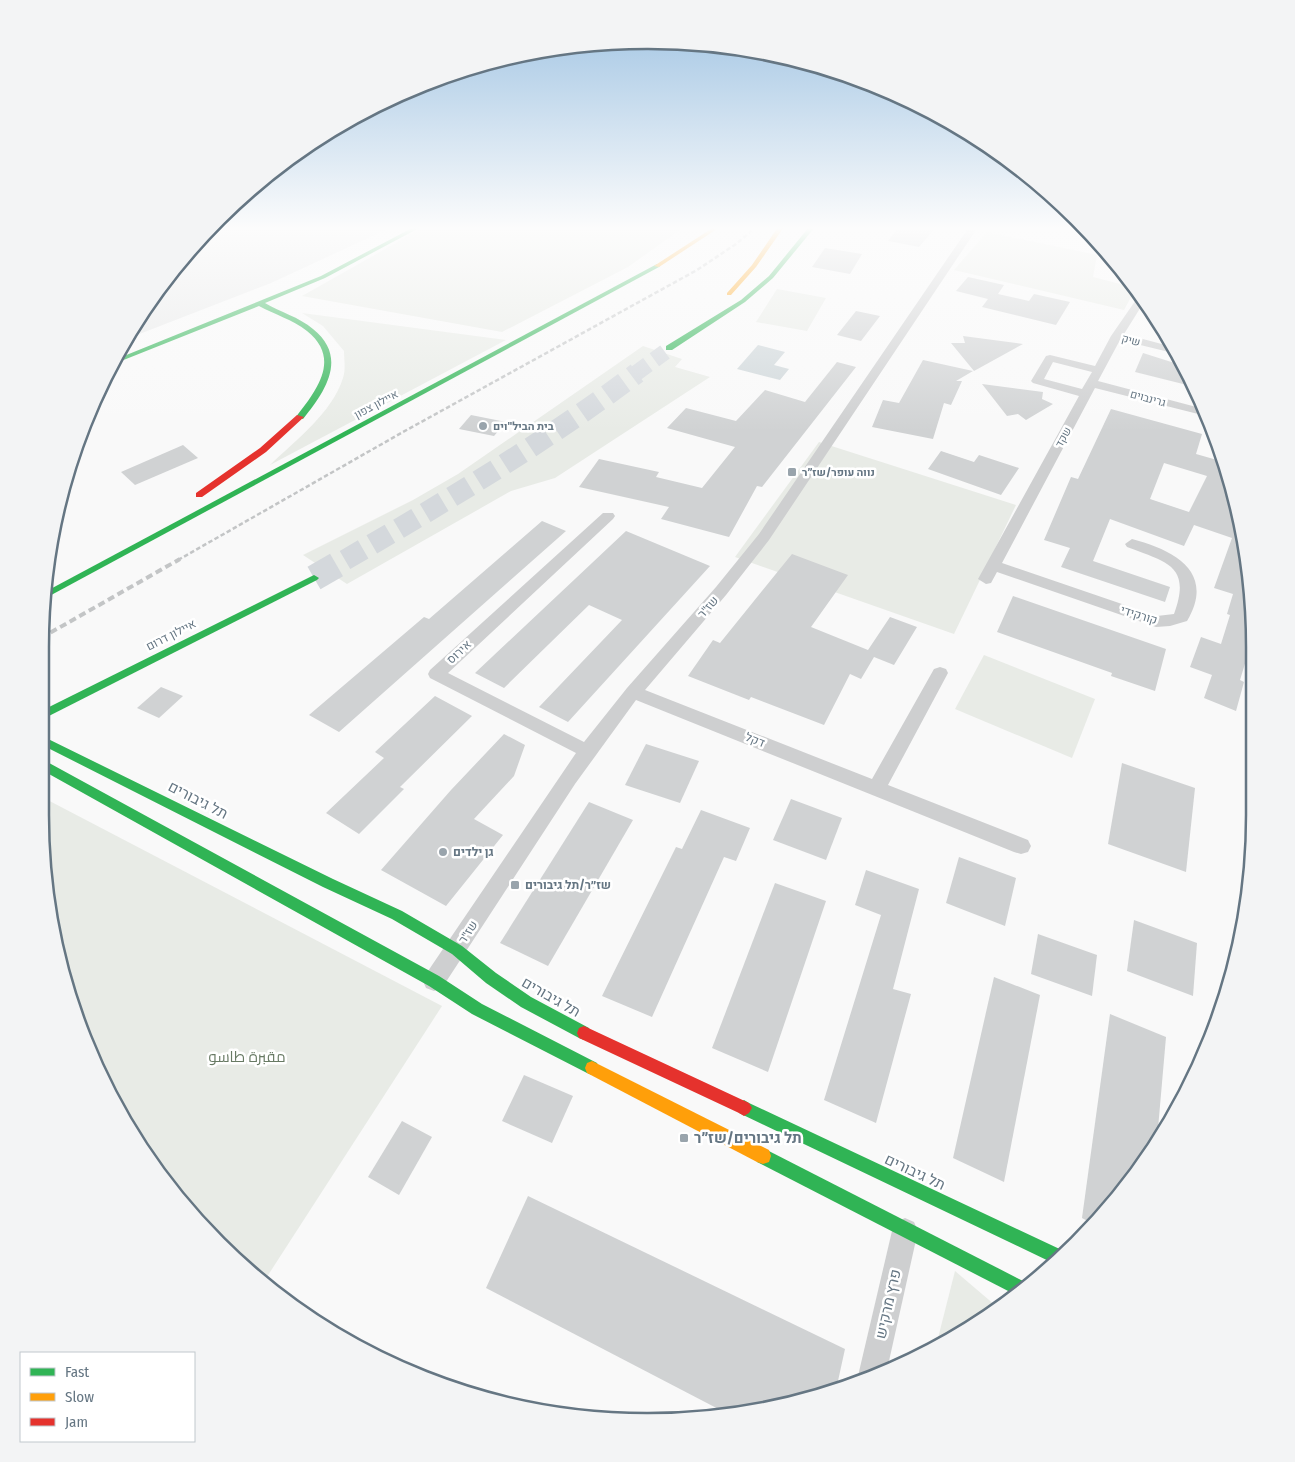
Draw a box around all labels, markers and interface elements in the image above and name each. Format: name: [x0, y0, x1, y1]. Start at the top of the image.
street label: שיק: [1120, 332, 1142, 349]
street label: איילון צפון: [352, 388, 400, 421]
street label: גרינבוים: [1129, 388, 1167, 409]
marker: בית הביל"וים: [477, 420, 489, 432]
place label: בית הביל"וים: [493, 420, 554, 433]
street label: שקד: [1053, 425, 1074, 450]
marker: נווה עופר/שז״ר: [786, 466, 798, 478]
place label: נווה עופר/שז״ר: [802, 466, 875, 479]
street label: שז"ר: [695, 593, 721, 621]
street label: קורקידי: [1119, 603, 1159, 627]
street label: איילון דרום: [144, 616, 199, 654]
street label: אירוס: [444, 637, 474, 667]
street label: דקל: [743, 730, 767, 750]
street label: תל גיבורים: [165, 777, 231, 823]
place label: גן ילדים: [453, 845, 494, 859]
marker: גן ילדים: [437, 846, 449, 858]
place label: שז״ר/תל גיבורים: [525, 878, 611, 892]
marker: שז״ר/תל גיבורים: [509, 879, 521, 891]
street label: שז"ר: [456, 918, 480, 946]
street label: תל גיבורים: [518, 973, 584, 1021]
park label: مقبرة طاسو: [208, 1048, 286, 1066]
place label: תל גיבורים/שז״ר: [694, 1129, 802, 1147]
marker: תל גיבורים/שז״ר: [678, 1132, 690, 1144]
street label: תל גיבורים: [882, 1150, 948, 1194]
street label: פרץ מרקיש: [871, 1267, 905, 1341]
legend: [20, 1352, 195, 1442]
text: Fast: [65, 1363, 89, 1381]
text: Slow: [65, 1388, 94, 1406]
text: Jam: [65, 1413, 88, 1431]

